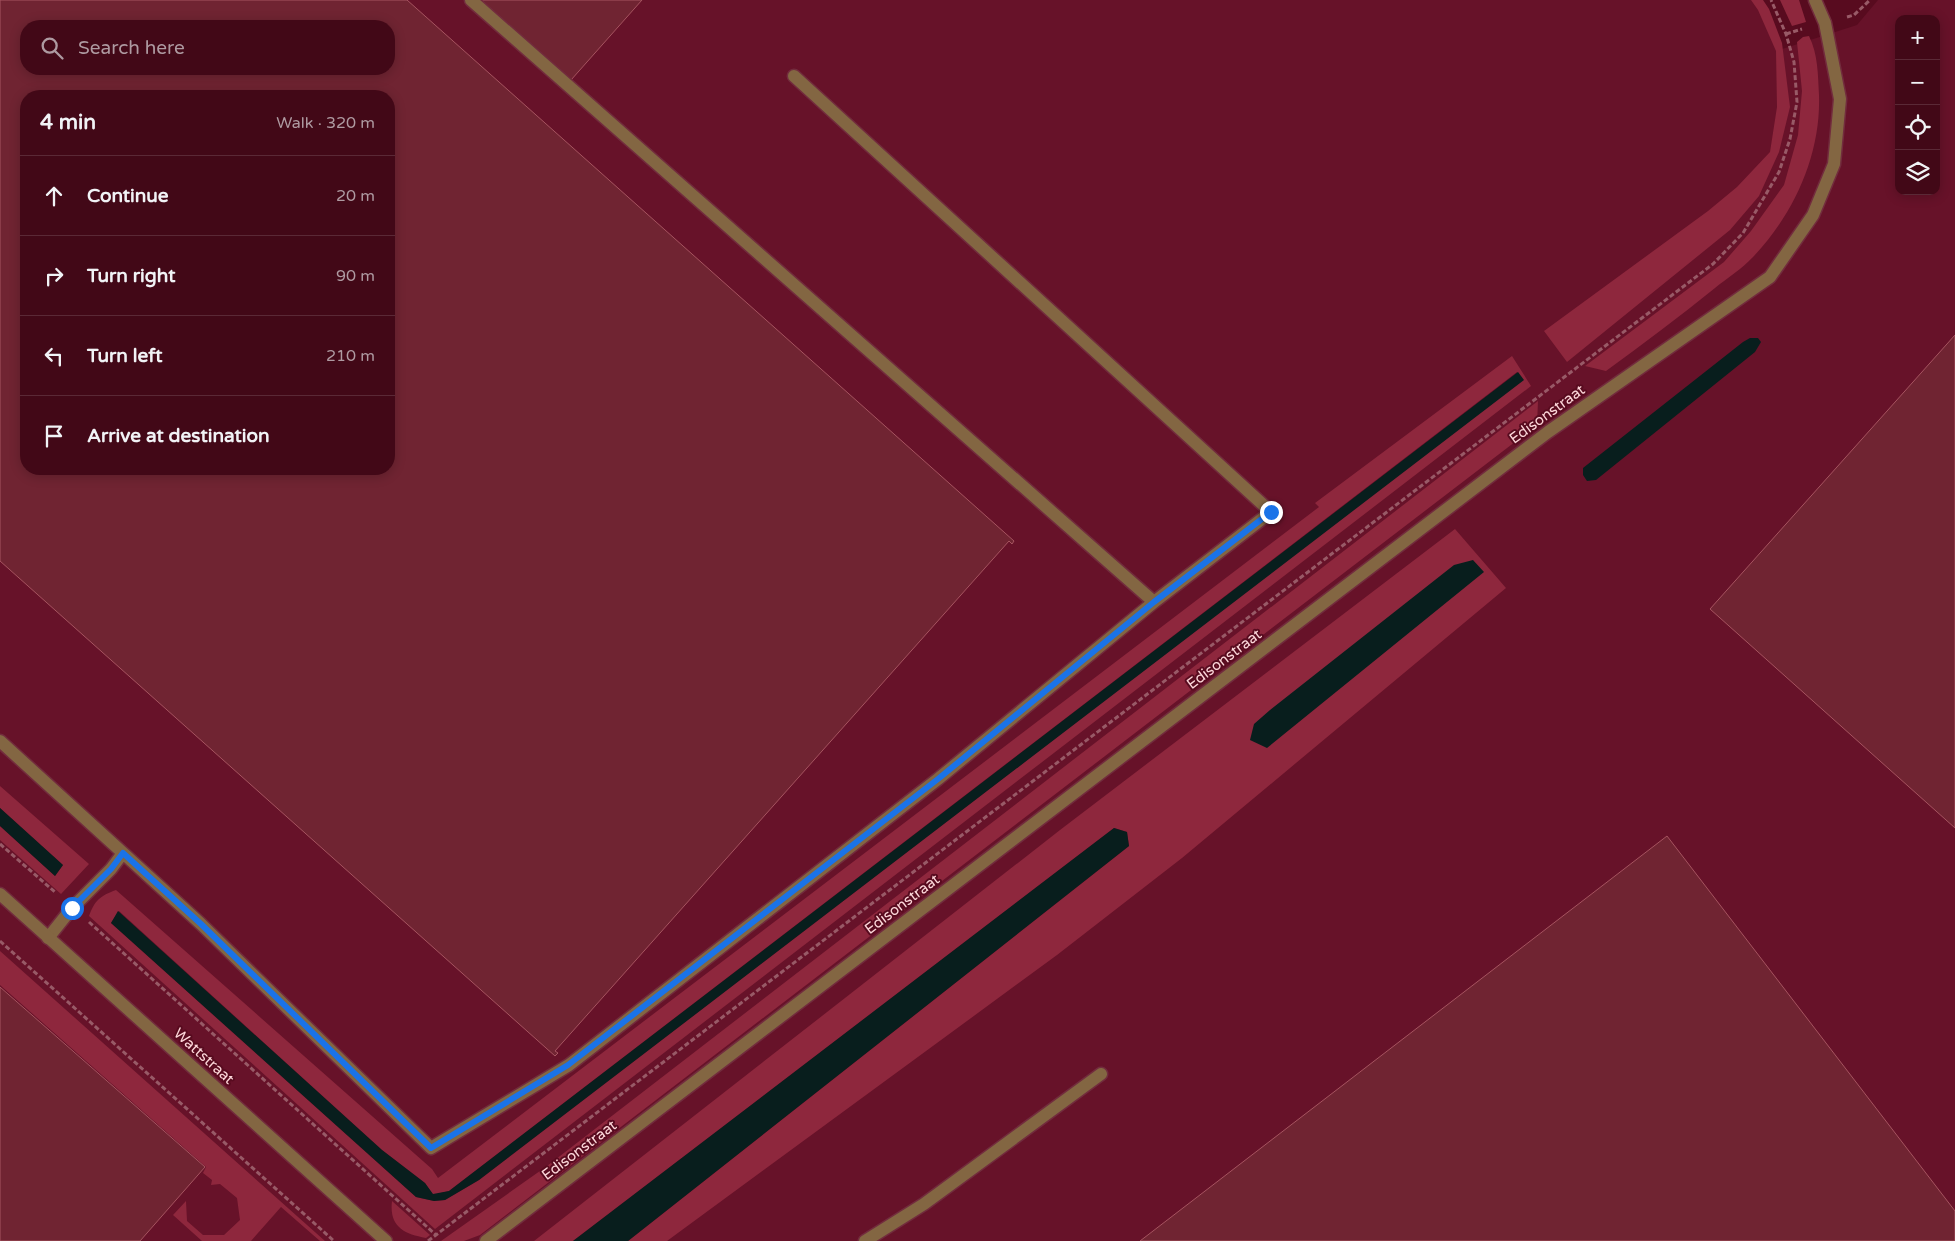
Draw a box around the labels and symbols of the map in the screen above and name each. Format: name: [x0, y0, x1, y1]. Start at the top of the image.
street label: Edisonstraat: [1506, 380, 1589, 447]
route end: [1260, 501, 1283, 524]
street label: Edisonstraat: [1183, 625, 1265, 693]
street label: Edisonstraat: [861, 870, 943, 938]
route start: [61, 897, 84, 920]
street label: Wattstraat: [170, 1024, 238, 1088]
street label: Edisonstraat: [538, 1116, 620, 1184]

